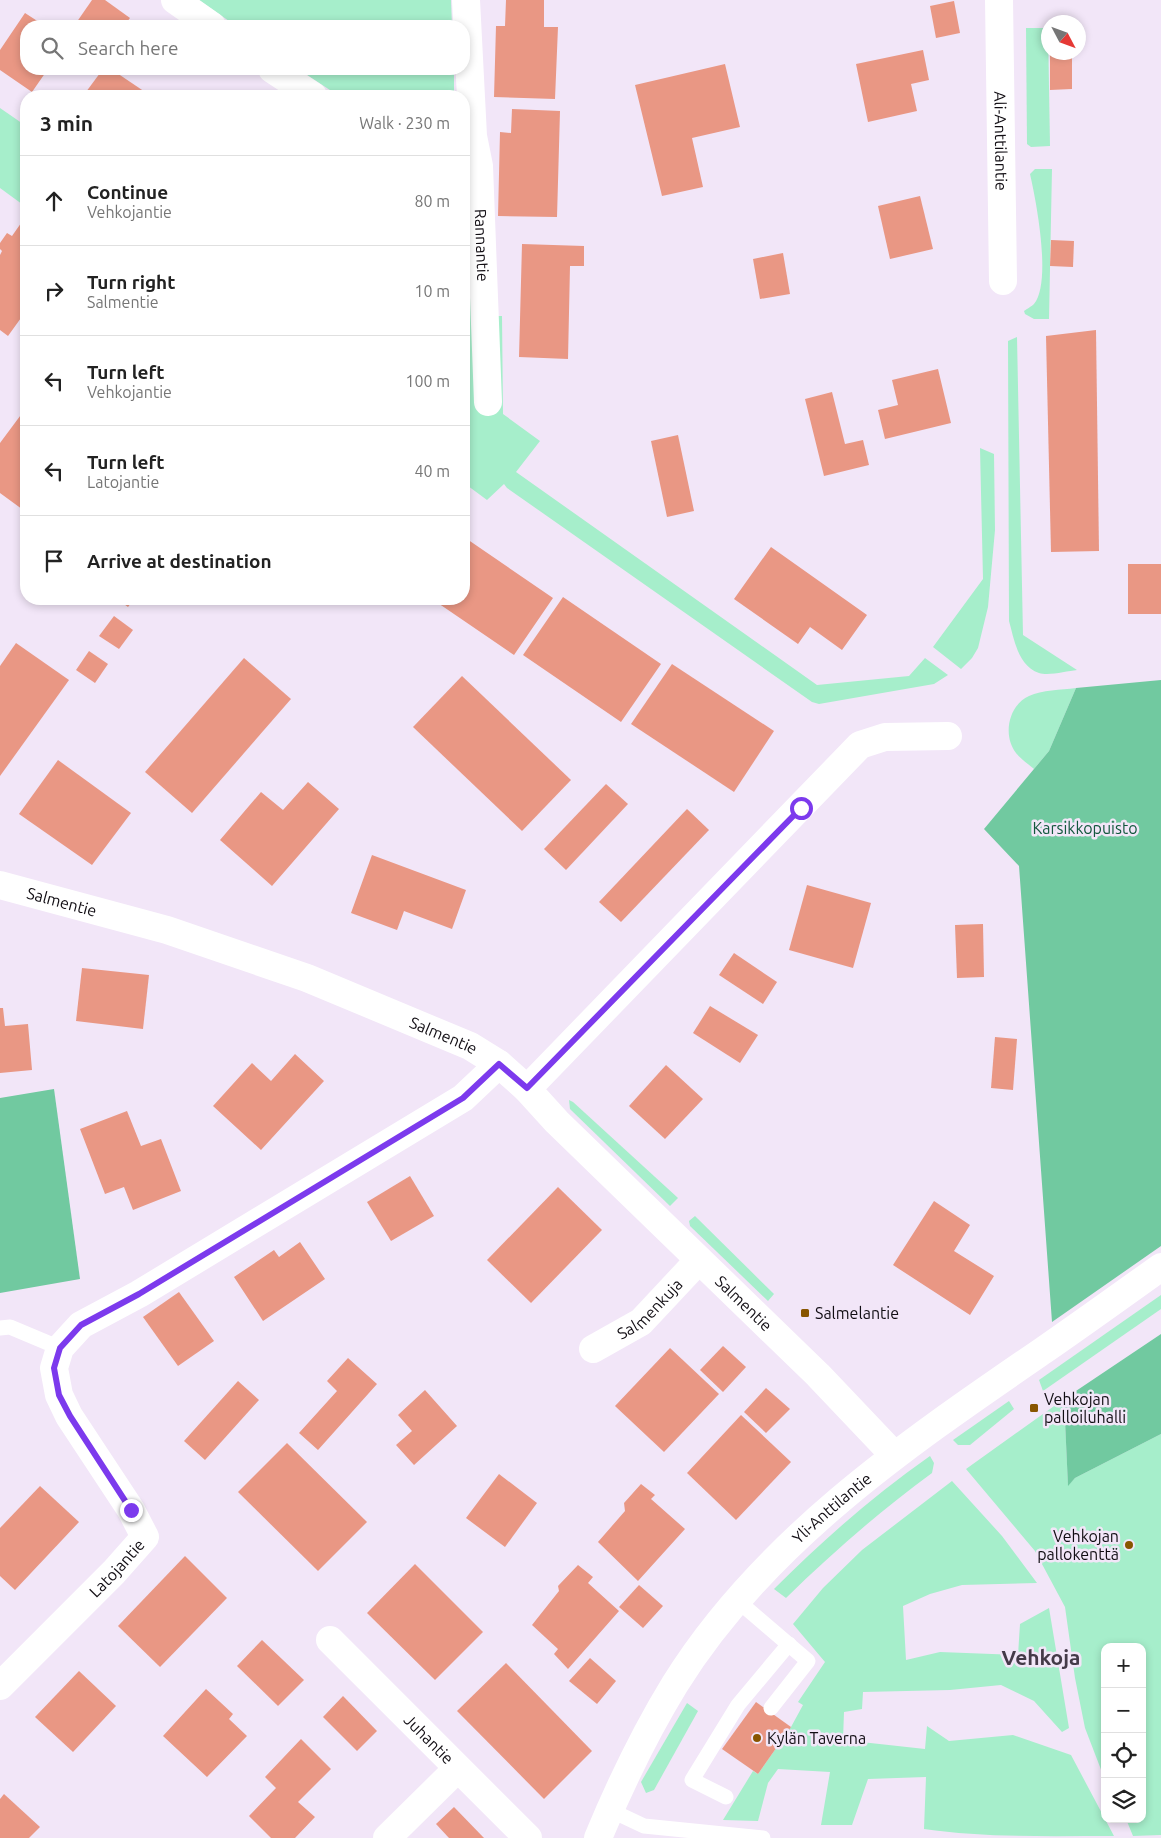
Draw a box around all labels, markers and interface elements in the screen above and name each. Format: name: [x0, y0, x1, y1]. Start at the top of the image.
north arrow: [1041, 15, 1086, 60]
search box: [20, 20, 470, 75]
icon: search: [38, 34, 66, 62]
text: Search here: [78, 37, 178, 59]
street label: Ali-Anttilantie: [991, 91, 1011, 191]
text: 3 min: [40, 111, 93, 135]
text: Walk · 230 m: [359, 114, 450, 132]
text: Continue: [87, 181, 168, 203]
icon: ahead: [40, 187, 68, 215]
text: 80 m: [414, 192, 450, 210]
text: Vehkojantie: [87, 203, 172, 221]
street label: Rannantie: [472, 208, 492, 282]
text: Turn right: [87, 271, 175, 293]
icon: right: [40, 277, 68, 305]
text: 10 m: [414, 282, 450, 300]
text: Salmentie: [87, 293, 159, 311]
text: Turn left: [87, 361, 165, 383]
icon: left: [40, 367, 68, 395]
text: 100 m: [405, 372, 450, 390]
text: Vehkojantie: [87, 383, 172, 401]
text: Turn left: [87, 451, 165, 473]
icon: left: [40, 457, 68, 485]
text: 40 m: [414, 462, 450, 480]
text: Latojantie: [87, 473, 159, 491]
icon: arrive: [40, 547, 68, 575]
text: Arrive at destination: [87, 550, 272, 572]
route start: [790, 797, 813, 820]
park label: Karsikkopuisto: [1033, 819, 1138, 837]
street label: Salmentie: [25, 884, 99, 920]
street label: Salmentie: [407, 1013, 481, 1057]
street label: Salmentie: [712, 1272, 776, 1334]
street label: Salmenkuja: [614, 1275, 686, 1343]
place label: Salmelantie: [815, 1304, 899, 1322]
marker: Salmelantie: [799, 1307, 811, 1319]
place label: Vehkojan palloiluhalli: [1044, 1390, 1126, 1426]
marker: Vehkojan palloiluhalli: [1028, 1402, 1040, 1414]
street label: Yli-Anttilantie: [788, 1469, 875, 1547]
route end: [120, 1499, 143, 1522]
place label: Vehkojan pallokenttä: [1037, 1527, 1119, 1563]
street label: Latojantie: [85, 1535, 148, 1601]
marker: Vehkojan pallokenttä: [1123, 1539, 1135, 1551]
map controls: [1101, 1643, 1146, 1823]
button: +: [1101, 1643, 1146, 1688]
district label: Vehkoja: [1001, 1645, 1081, 1669]
button: −: [1101, 1688, 1146, 1733]
street label: Juhantie: [401, 1711, 457, 1767]
place label: Kylän Taverna: [767, 1729, 866, 1747]
marker: Kylän Taverna: [751, 1732, 763, 1744]
button: locate: [1101, 1733, 1146, 1778]
button: layers: [1101, 1778, 1146, 1823]

